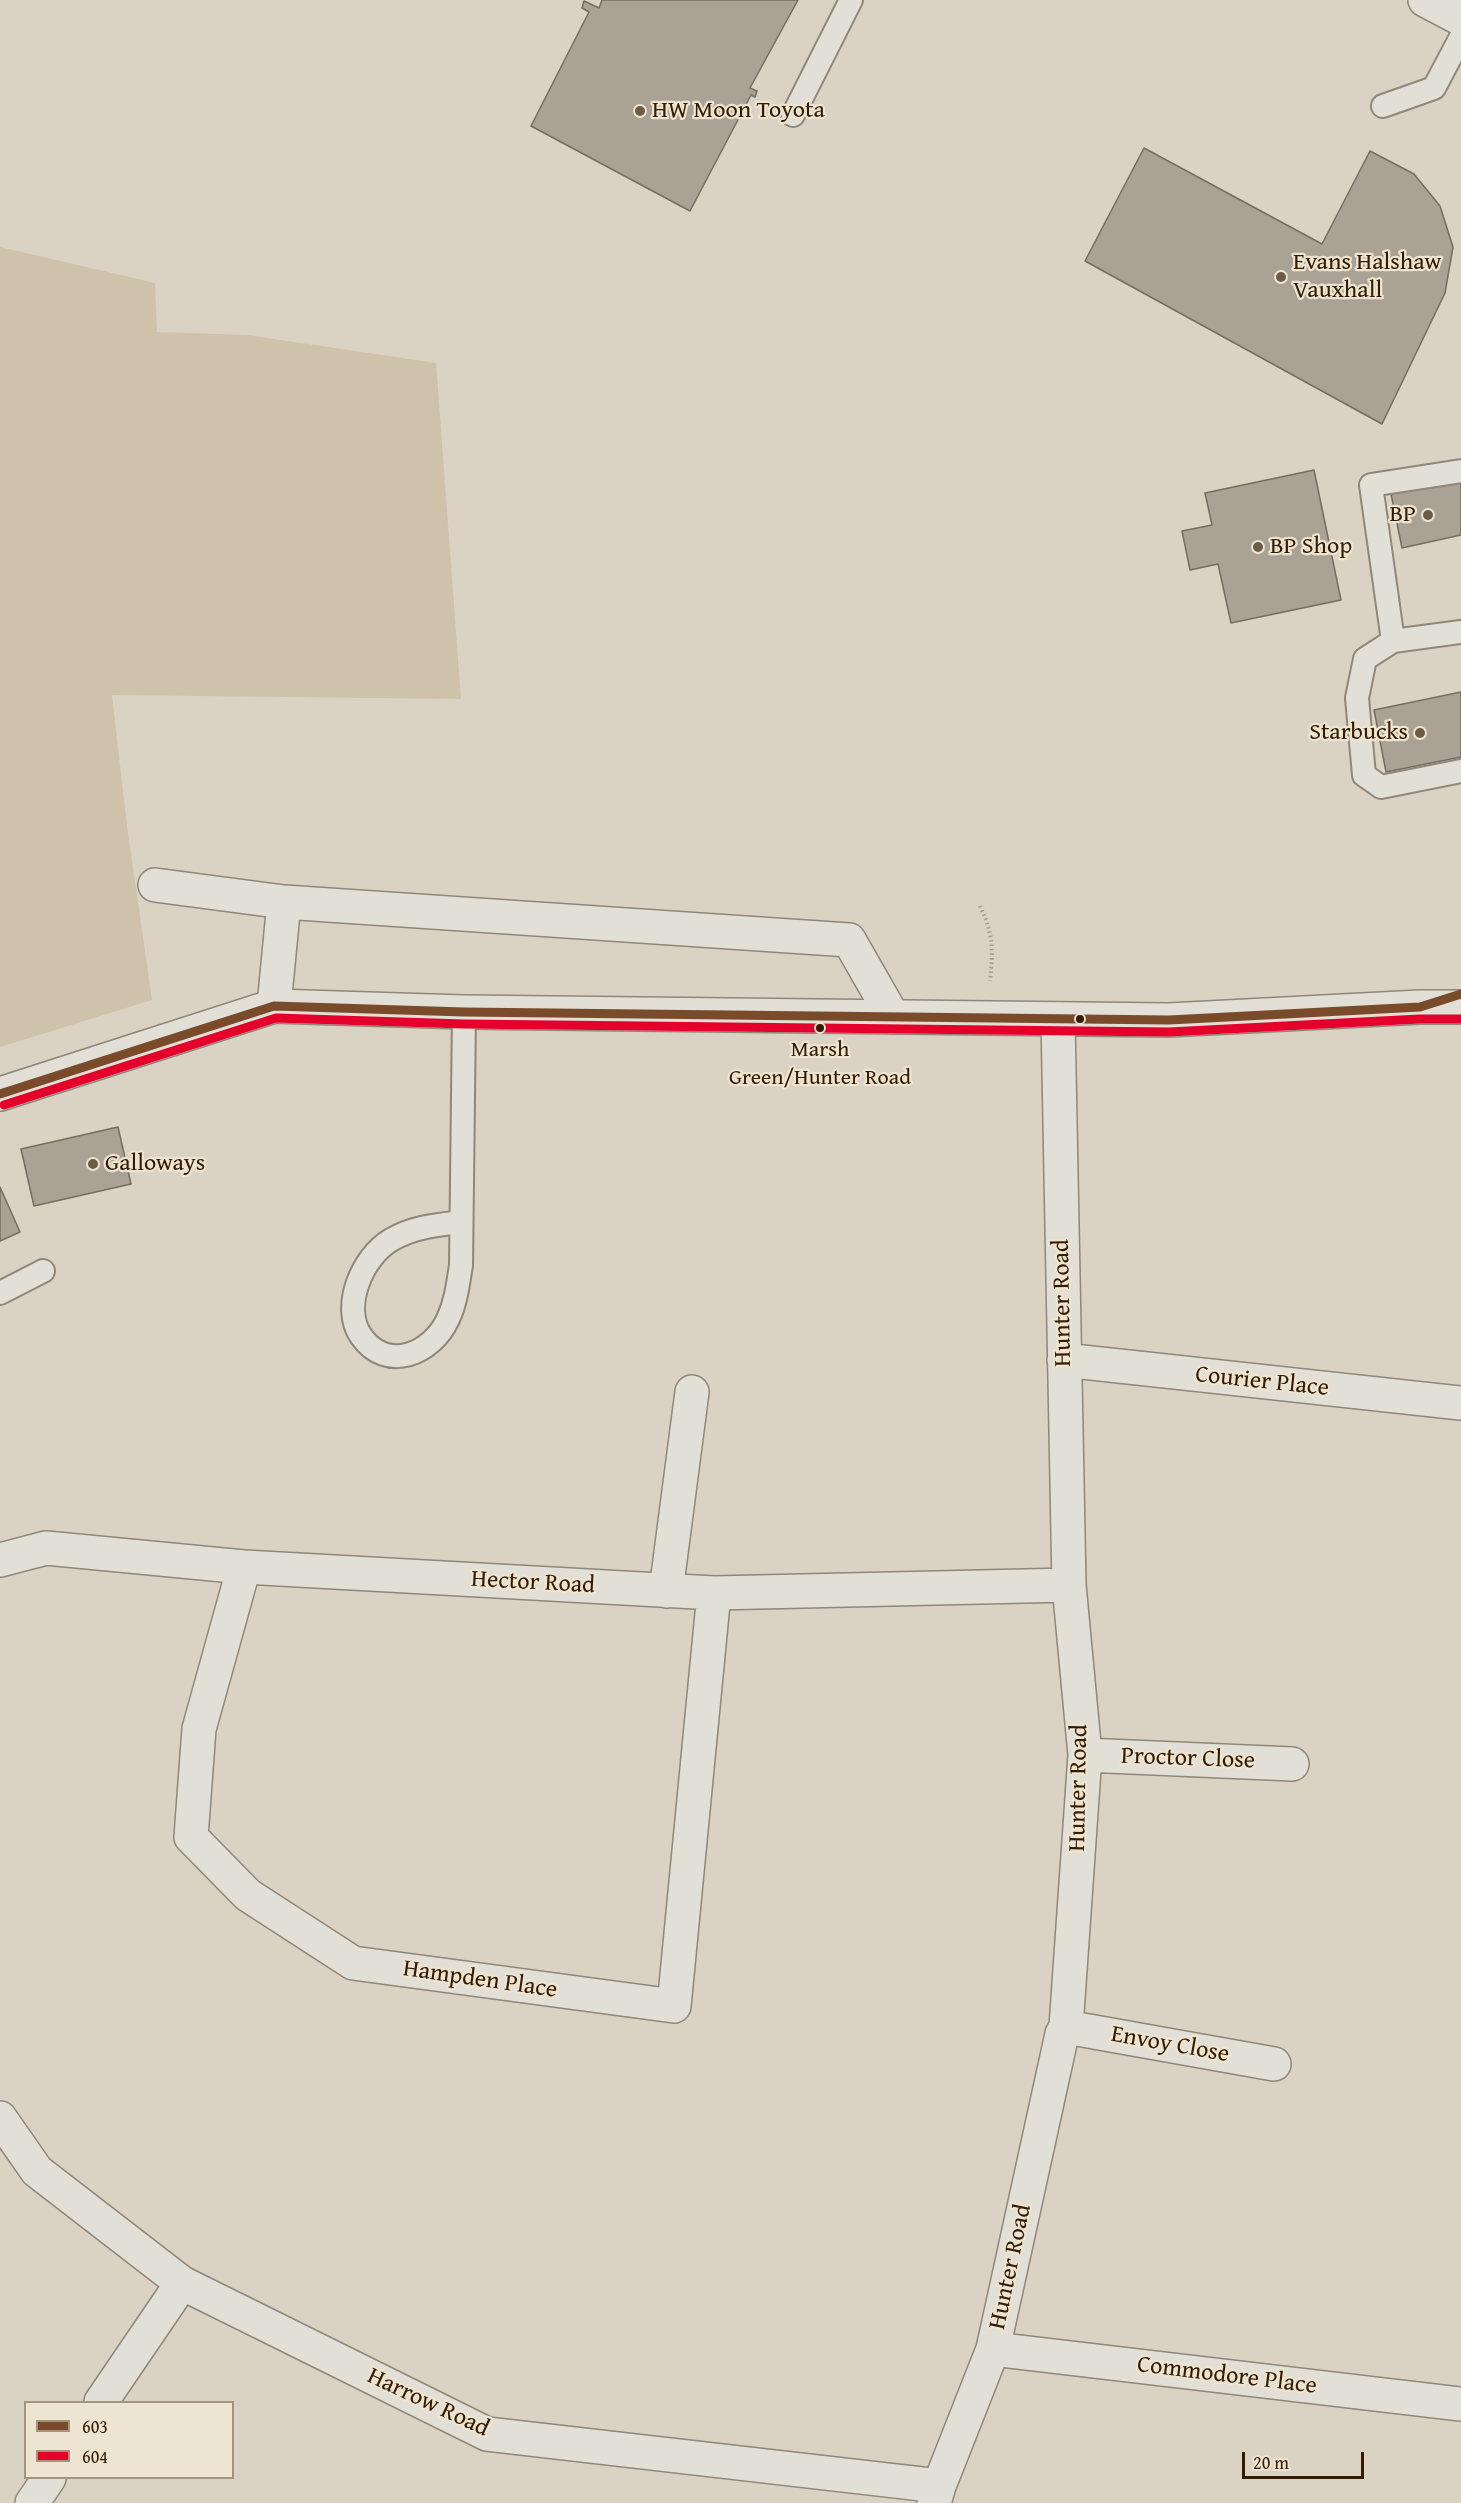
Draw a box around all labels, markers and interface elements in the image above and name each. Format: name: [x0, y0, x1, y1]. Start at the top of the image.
place label: HW Moon Toyota: [652, 97, 825, 125]
marker: HW Moon Toyota: [633, 104, 647, 118]
place label: Evans Halshaw Vauxhall: [1293, 249, 1441, 305]
marker: Evans Halshaw Vauxhall: [1274, 270, 1288, 284]
place label: BP: [1389, 501, 1416, 529]
marker: BP: [1421, 508, 1435, 522]
place label: BP Shop: [1270, 533, 1352, 561]
marker: BP Shop: [1251, 540, 1265, 554]
place label: Starbucks: [1309, 719, 1408, 747]
marker: Starbucks: [1413, 726, 1427, 740]
unlabelled marker: [1074, 1013, 1086, 1025]
marker: Marsh Green/Hunter Road: [814, 1022, 826, 1034]
place label: Marsh Green/Hunter Road: [729, 1037, 911, 1088]
place label: Galloways: [105, 1150, 205, 1178]
marker: Galloways: [86, 1157, 100, 1171]
street label: Hunter Road: [1047, 1239, 1079, 1367]
street label: Courier Place: [1194, 1361, 1330, 1403]
street label: Hector Road: [470, 1565, 596, 1601]
street label: Hunter Road: [1063, 1724, 1095, 1852]
street label: Proctor Close: [1121, 1742, 1255, 1776]
street label: Hampden Place: [401, 1955, 559, 2005]
street label: Envoy Close: [1109, 2020, 1231, 2070]
street label: Hunter Road: [984, 2202, 1038, 2332]
street label: Commodore Place: [1136, 2351, 1318, 2401]
street label: Harrow Road: [363, 2362, 493, 2444]
legend: [24, 2401, 234, 2479]
text: 603: [82, 2413, 108, 2440]
scale bar: [1245, 2440, 1366, 2478]
text: 604: [82, 2443, 108, 2470]
text: 20 m: [1253, 2449, 1289, 2476]

